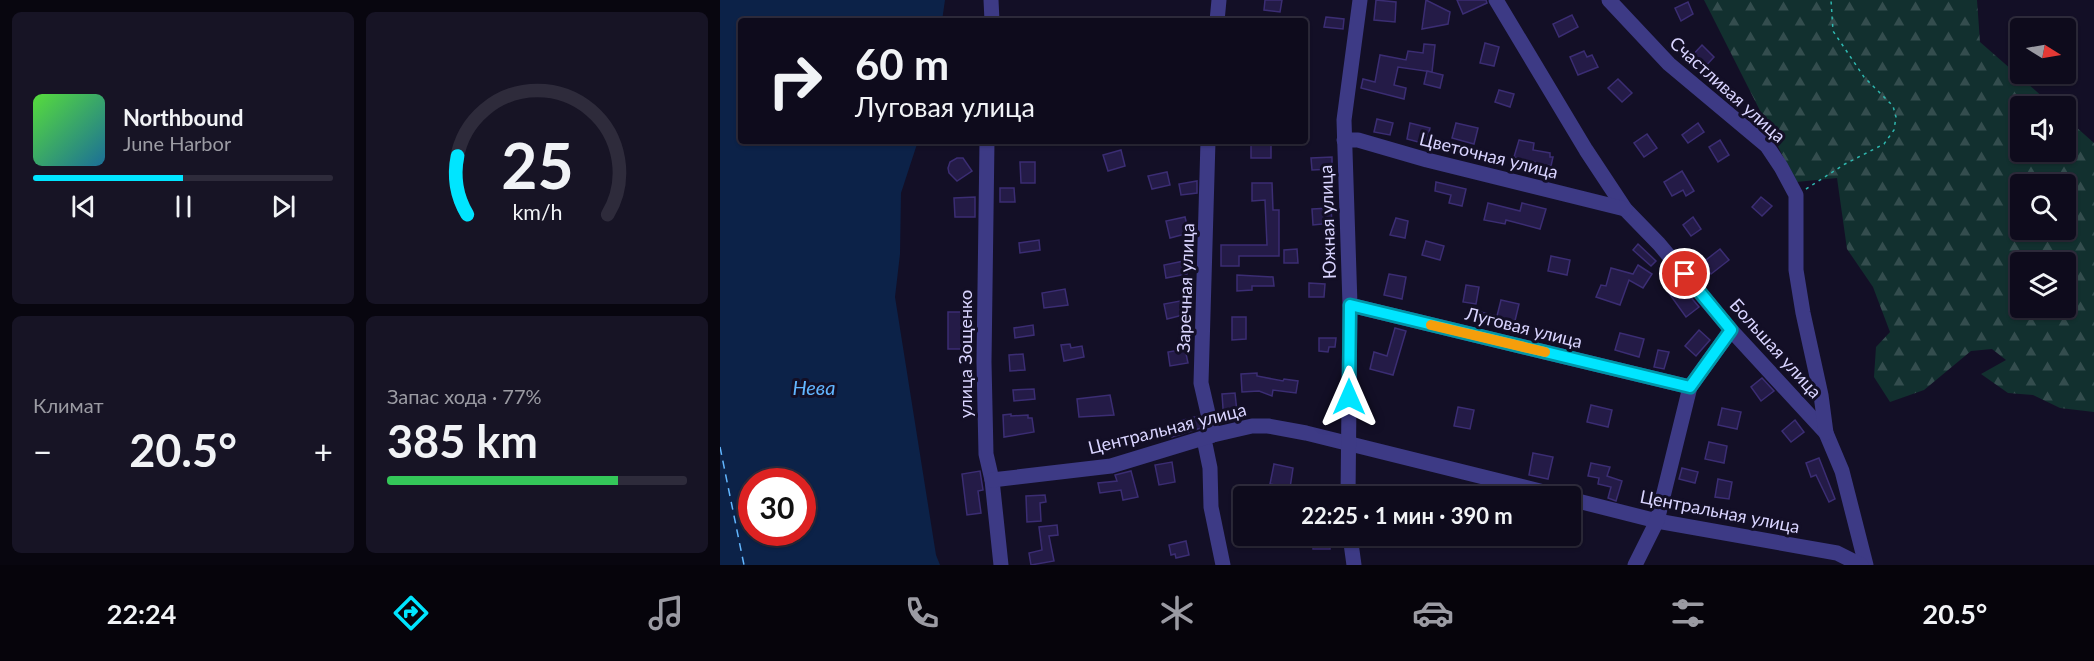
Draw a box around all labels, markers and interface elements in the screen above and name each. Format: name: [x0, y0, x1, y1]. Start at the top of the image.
north arrow: [2010, 18, 2076, 84]
map controls: [2010, 18, 2076, 318]
street label: Счастливая улица: [1666, 31, 1790, 147]
text: 60 m: [855, 39, 949, 89]
icon: right: [756, 42, 834, 120]
text: Луговая улица: [855, 90, 1035, 123]
button: sound: [2010, 96, 2076, 162]
text: Northbound: [123, 104, 243, 131]
text: 25: [501, 127, 573, 202]
street label: Цветочная улица: [1417, 127, 1561, 183]
text: June Harbor: [123, 131, 231, 155]
street label: Южная улица: [1314, 164, 1340, 280]
button: search: [2010, 174, 2076, 240]
icon: previous: [67, 190, 100, 223]
icon: pause: [167, 190, 200, 223]
icon: next: [267, 190, 300, 223]
text: km/h: [512, 200, 562, 226]
street label: Заречная улица: [1172, 223, 1198, 353]
pin: [1659, 248, 1710, 299]
button: layers: [2010, 252, 2076, 318]
icon: arrive: [1668, 257, 1701, 290]
street label: улица Зощенко: [954, 290, 976, 418]
street label: Большая улица: [1725, 294, 1827, 402]
street label: Луговая улица: [1462, 302, 1585, 352]
position arrow: [1317, 365, 1381, 429]
water label: Нева: [792, 375, 836, 399]
text: Запас хода · 77%: [387, 384, 542, 408]
text: Климат: [33, 393, 104, 417]
street label: Центральная улица: [1086, 398, 1248, 458]
text: 385 km: [387, 414, 538, 468]
text: 20.5°: [129, 423, 237, 477]
text: −: [33, 431, 52, 471]
text: +: [314, 431, 333, 471]
speed limit sign: 30: [738, 468, 816, 546]
street label: Центральная улица: [1638, 485, 1802, 537]
text: 22:25 · 1 мин · 390 m: [1301, 502, 1513, 529]
icon: directions: [390, 592, 432, 634]
icon: music: [645, 592, 687, 634]
icon: phone: [901, 592, 943, 634]
icon: climate: [1156, 592, 1198, 634]
icon: car: [1412, 592, 1454, 634]
icon: filters: [1667, 592, 1709, 634]
text: 22:24: [107, 597, 176, 630]
text: 20.5°: [1923, 597, 1987, 630]

